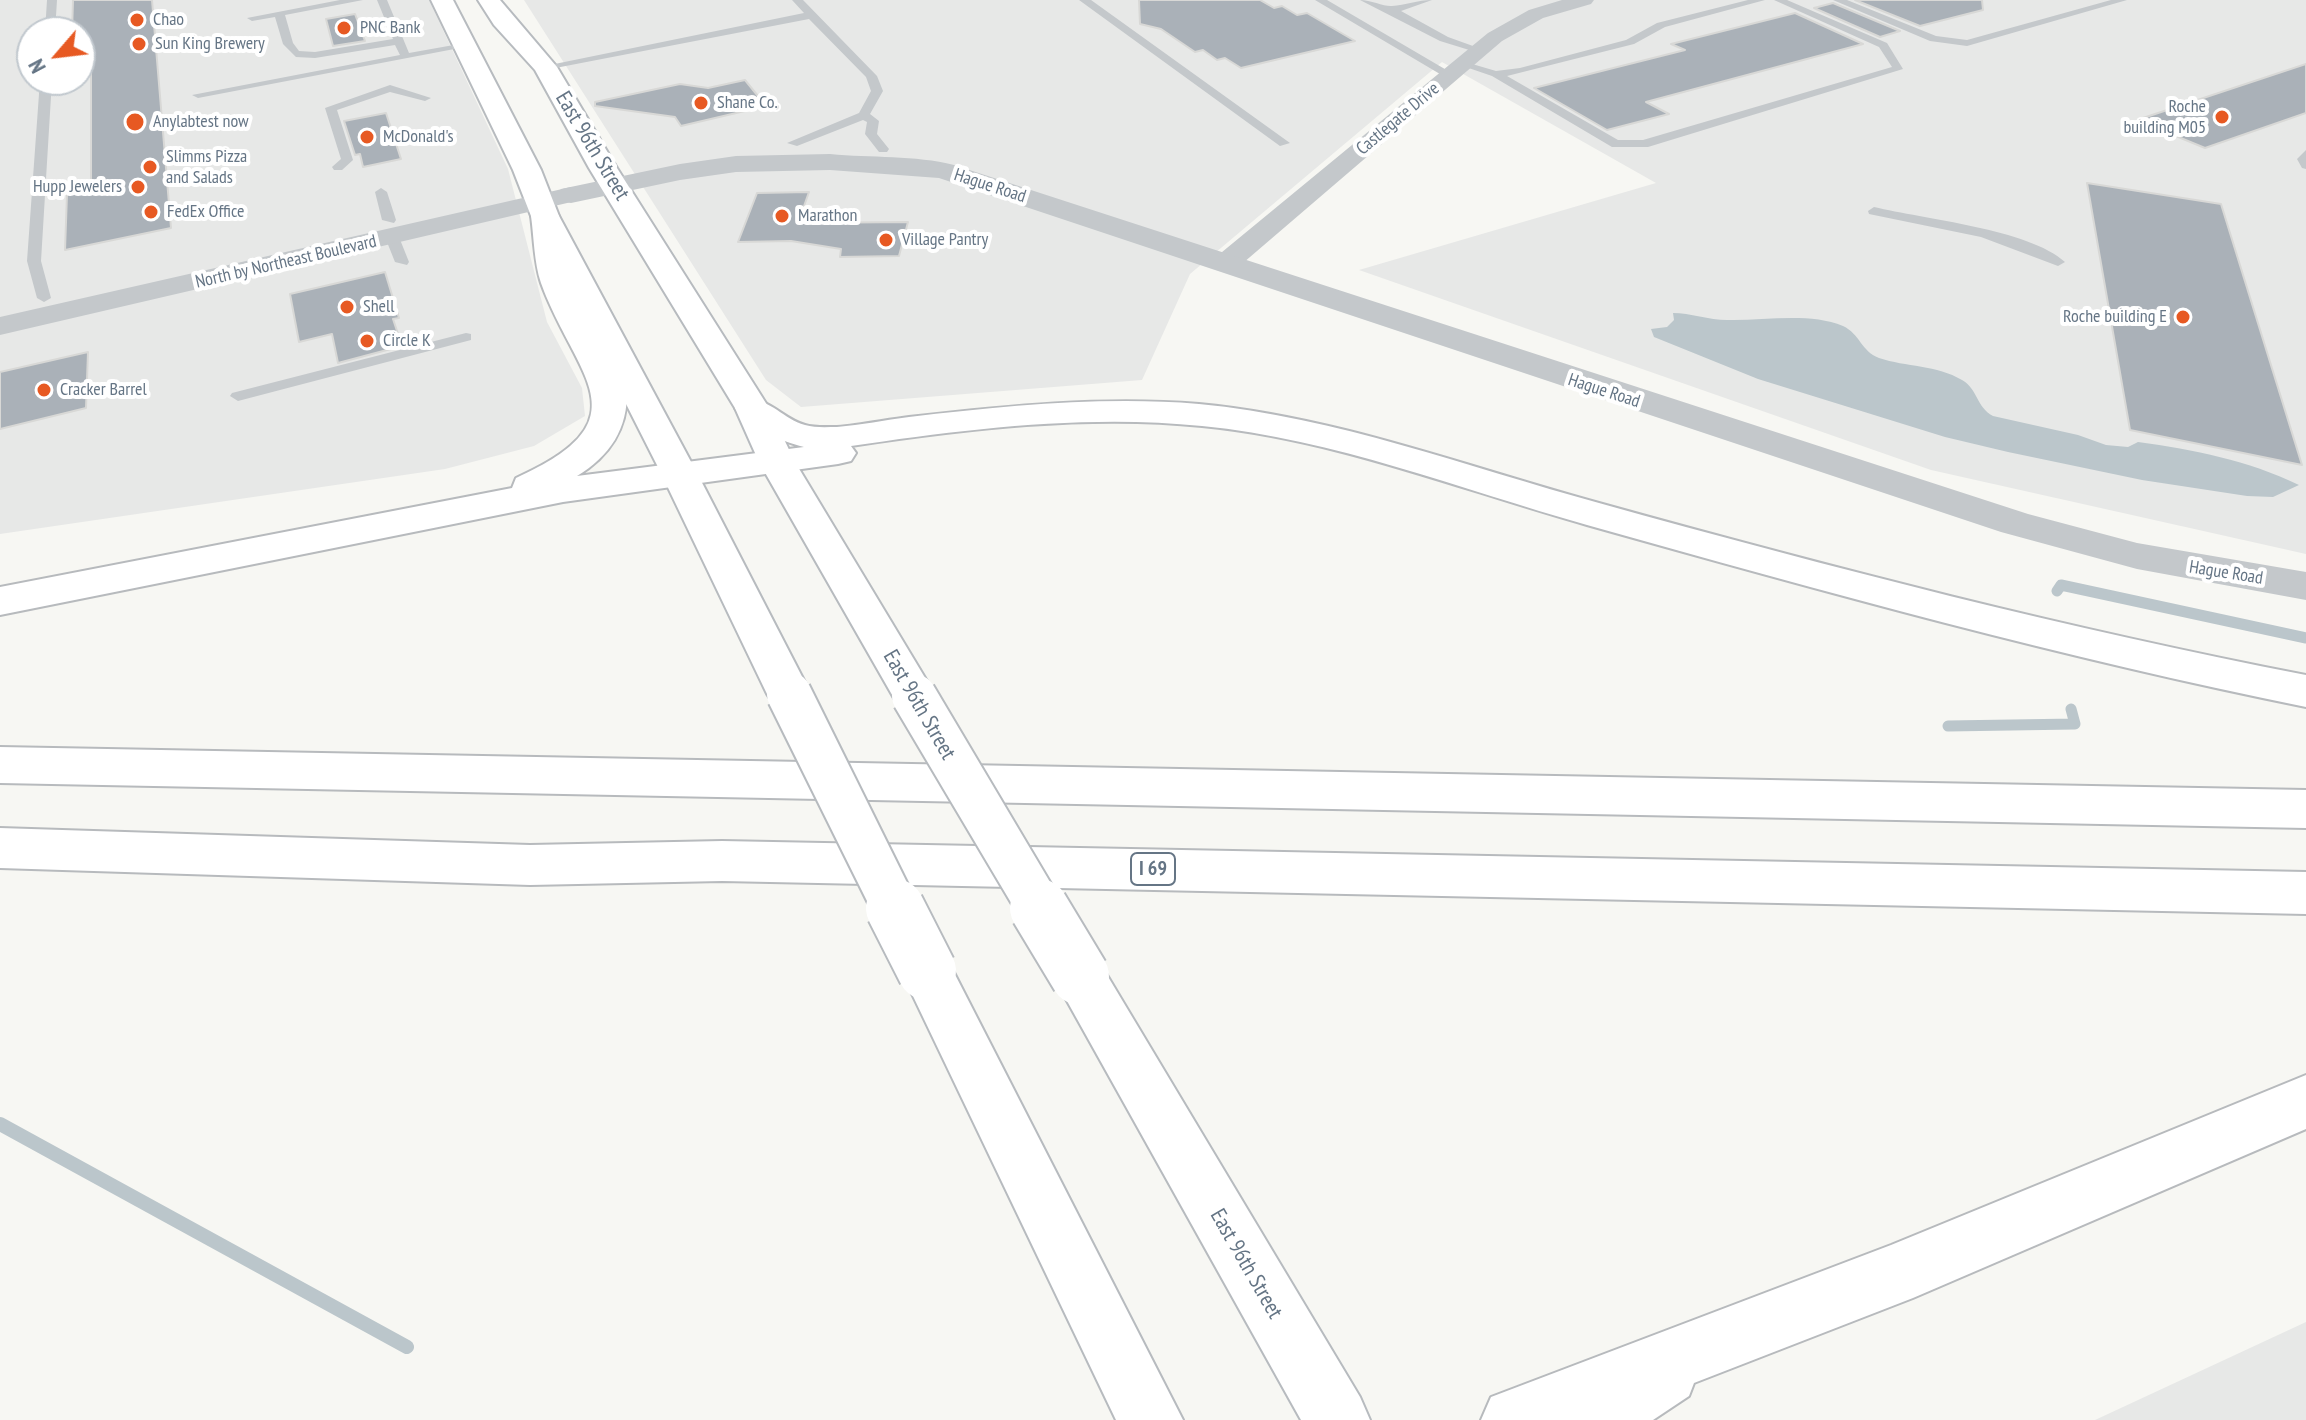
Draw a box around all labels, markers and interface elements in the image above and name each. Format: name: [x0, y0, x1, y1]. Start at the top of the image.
place label: Chao: [153, 9, 184, 31]
marker: Chao: [128, 11, 146, 29]
north arrow: [16, 16, 96, 96]
place label: PNC Bank: [360, 17, 420, 39]
marker: PNC Bank: [335, 19, 353, 37]
place label: Sun King Brewery: [155, 33, 265, 55]
marker: Sun King Brewery: [130, 35, 148, 53]
text: N: [21, 55, 52, 78]
street label: Castlegate Drive: [1352, 78, 1444, 160]
street label: East 96th Street: [549, 87, 635, 205]
place label: Shane Co.: [717, 92, 778, 114]
marker: Shane Co.: [692, 94, 710, 112]
place label: Roche building M05: [2123, 96, 2206, 138]
marker: Roche building M05: [2213, 108, 2231, 126]
marker: Anylabtest now: [124, 111, 146, 133]
place label: Anylabtest now: [153, 111, 249, 133]
place label: McDonald's: [383, 126, 454, 148]
marker: McDonald's: [358, 128, 376, 146]
place label: Slimms Pizza and Salads: [166, 146, 247, 188]
marker: Slimms Pizza and Salads: [141, 158, 159, 176]
street label: Hague Road: [951, 164, 1029, 208]
place label: Hupp Jewelers: [33, 176, 122, 198]
marker: Hupp Jewelers: [129, 178, 147, 196]
place label: FedEx Office: [167, 201, 245, 223]
marker: FedEx Office: [142, 203, 160, 221]
place label: Marathon: [798, 205, 857, 227]
marker: Marathon: [773, 207, 791, 225]
place label: Village Pantry: [902, 229, 988, 251]
street label: North by Northeast Boulevard: [193, 231, 379, 293]
marker: Village Pantry: [877, 231, 895, 249]
place label: Shell: [363, 296, 394, 318]
marker: Shell: [338, 298, 356, 316]
place label: Roche building E: [2063, 306, 2167, 328]
marker: Roche building E: [2174, 308, 2192, 326]
place label: Circle K: [383, 330, 431, 352]
marker: Circle K: [358, 332, 376, 350]
street label: Hague Road: [1565, 369, 1643, 413]
place label: Cracker Barrel: [60, 379, 147, 401]
marker: Cracker Barrel: [35, 381, 53, 399]
street label: Hague Road: [2188, 557, 2264, 589]
street label: East 96th Street: [877, 646, 961, 764]
road number: I 69: [1131, 853, 1175, 885]
street label: East 96th Street: [1204, 1205, 1288, 1323]

